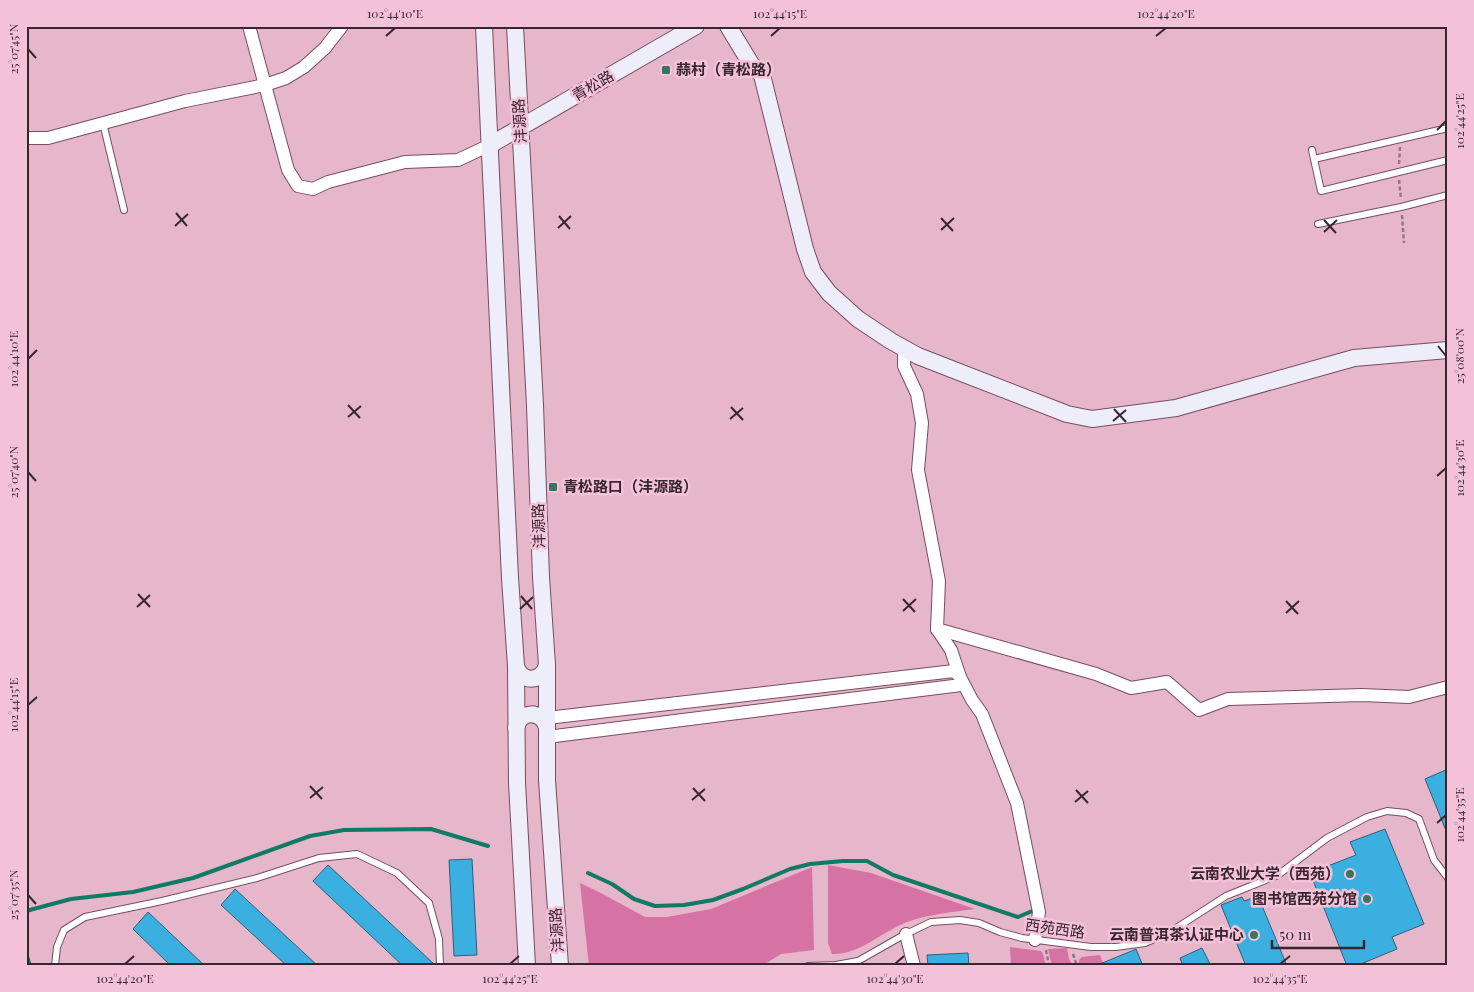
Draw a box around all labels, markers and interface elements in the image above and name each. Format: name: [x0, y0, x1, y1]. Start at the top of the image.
text: 102°44'10"E: [367, 5, 423, 21]
text: 102°44'15"E: [753, 5, 807, 21]
text: 102°44'20"E: [1137, 5, 1195, 21]
text: 25°07'45"N: [5, 23, 21, 74]
place label: 蒜村（青松路）: [676, 59, 781, 79]
marker: 蒜村（青松路）: [660, 64, 672, 76]
street label: 青松路: [568, 65, 617, 105]
text: 102°44'25"E: [1451, 93, 1467, 149]
street label: 沣源路: [507, 98, 531, 144]
text: 25°08'00"N: [1451, 327, 1467, 384]
text: 102°44'10"E: [5, 331, 21, 387]
text: 102°44'30"E: [1451, 439, 1467, 497]
text: 25°07'40"N: [5, 445, 21, 498]
place label: 青松路口（沣源路）: [563, 476, 698, 496]
marker: 青松路口（沣源路）: [547, 481, 559, 493]
street label: 沣源路: [527, 503, 549, 549]
text: 102°44'15"E: [5, 678, 21, 732]
text: 102°44'35"E: [1451, 787, 1467, 843]
place label: 云南农业大学（西苑）: [1190, 863, 1340, 883]
marker: 云南农业大学（西苑）: [1344, 868, 1356, 880]
text: 25°07'35"N: [5, 869, 21, 920]
place label: 图书馆西苑分馆: [1252, 888, 1357, 908]
marker: 图书馆西苑分馆: [1361, 893, 1373, 905]
street label: 沣源路: [544, 907, 568, 953]
street label: 西苑西路: [1024, 914, 1086, 942]
scale bar: [1272, 917, 1364, 949]
place label: 云南普洱茶认证中心: [1109, 924, 1244, 944]
text: 50 m: [1279, 924, 1312, 944]
marker: 云南普洱茶认证中心: [1248, 929, 1260, 941]
text: 102°44'20"E: [96, 970, 154, 986]
text: 102°44'25"E: [482, 970, 538, 986]
text: 102°44'30"E: [866, 970, 924, 986]
text: 102°44'35"E: [1252, 970, 1308, 986]

